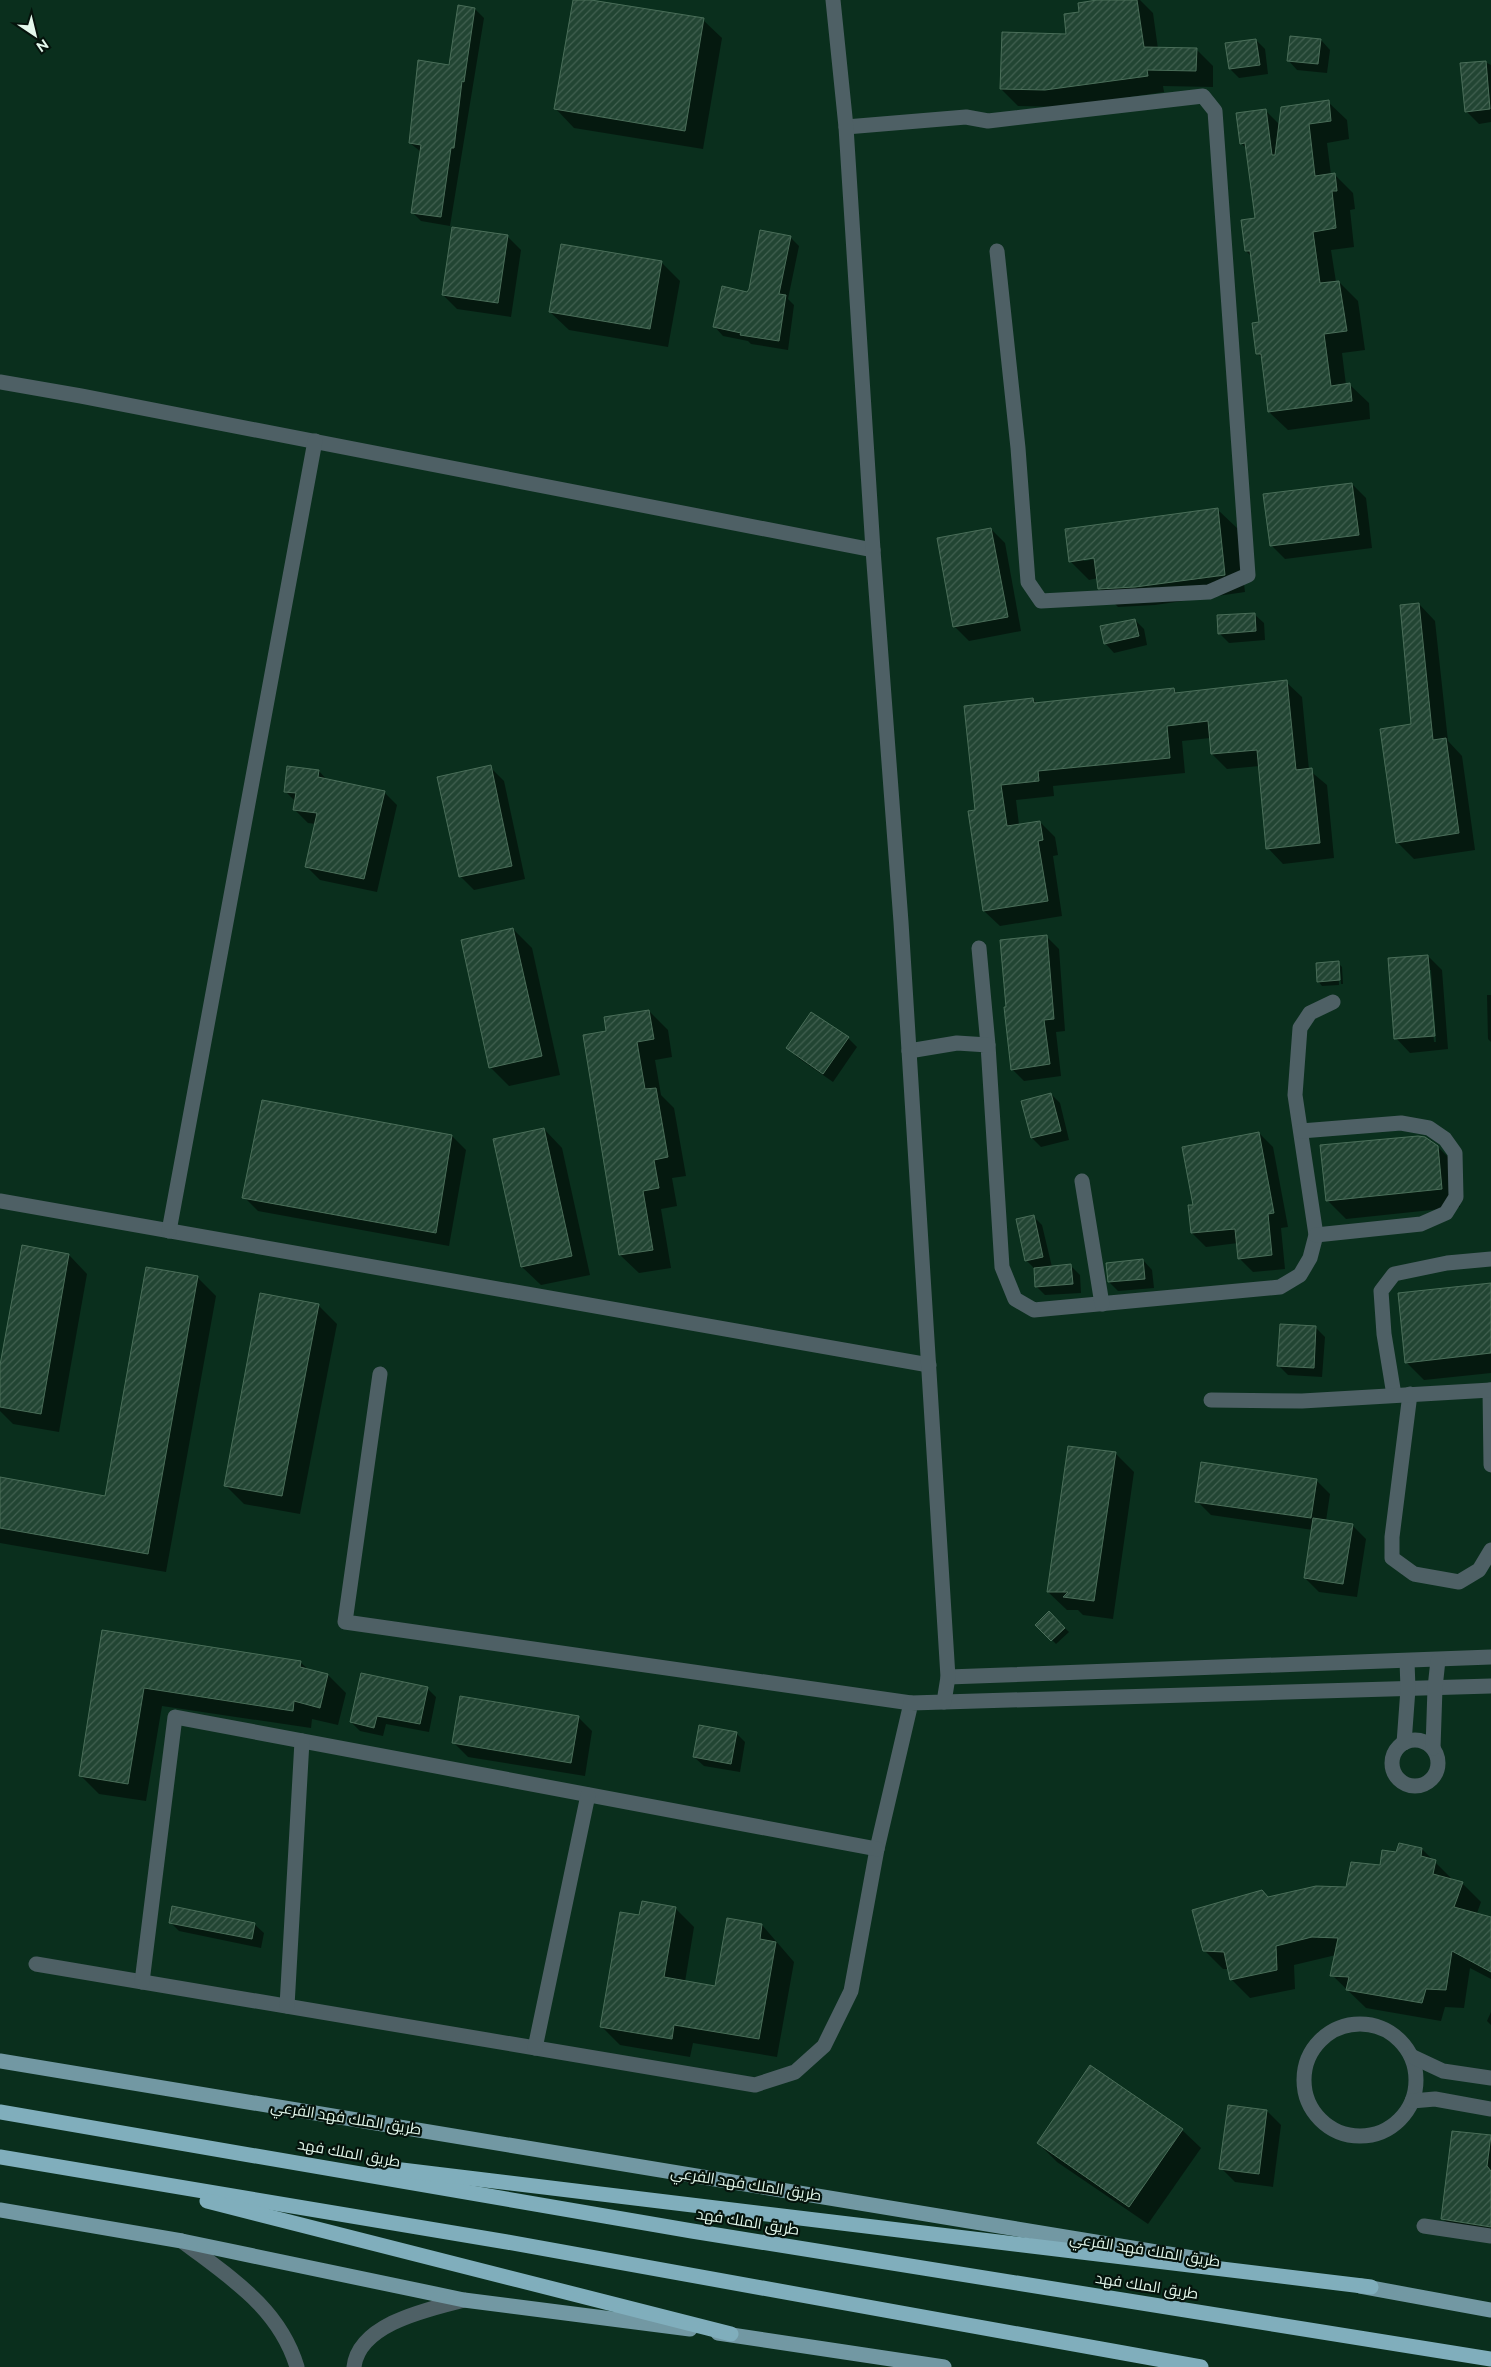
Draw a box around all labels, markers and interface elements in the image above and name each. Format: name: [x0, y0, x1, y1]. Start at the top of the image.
north arrow: [10, 10, 60, 60]
text: N: [33, 36, 51, 55]
street label: طريق الملك فهد الفرعي: [269, 2097, 423, 2142]
street label: طريق الملك فهد: [296, 2135, 402, 2172]
street label: طريق الملك فهد الفرعي: [669, 2163, 823, 2208]
street label: طريق الملك فهد: [695, 2205, 801, 2240]
street label: طريق الملك فهد الفرعي: [1068, 2229, 1222, 2274]
street label: طريق الملك فهد: [1094, 2269, 1200, 2304]

